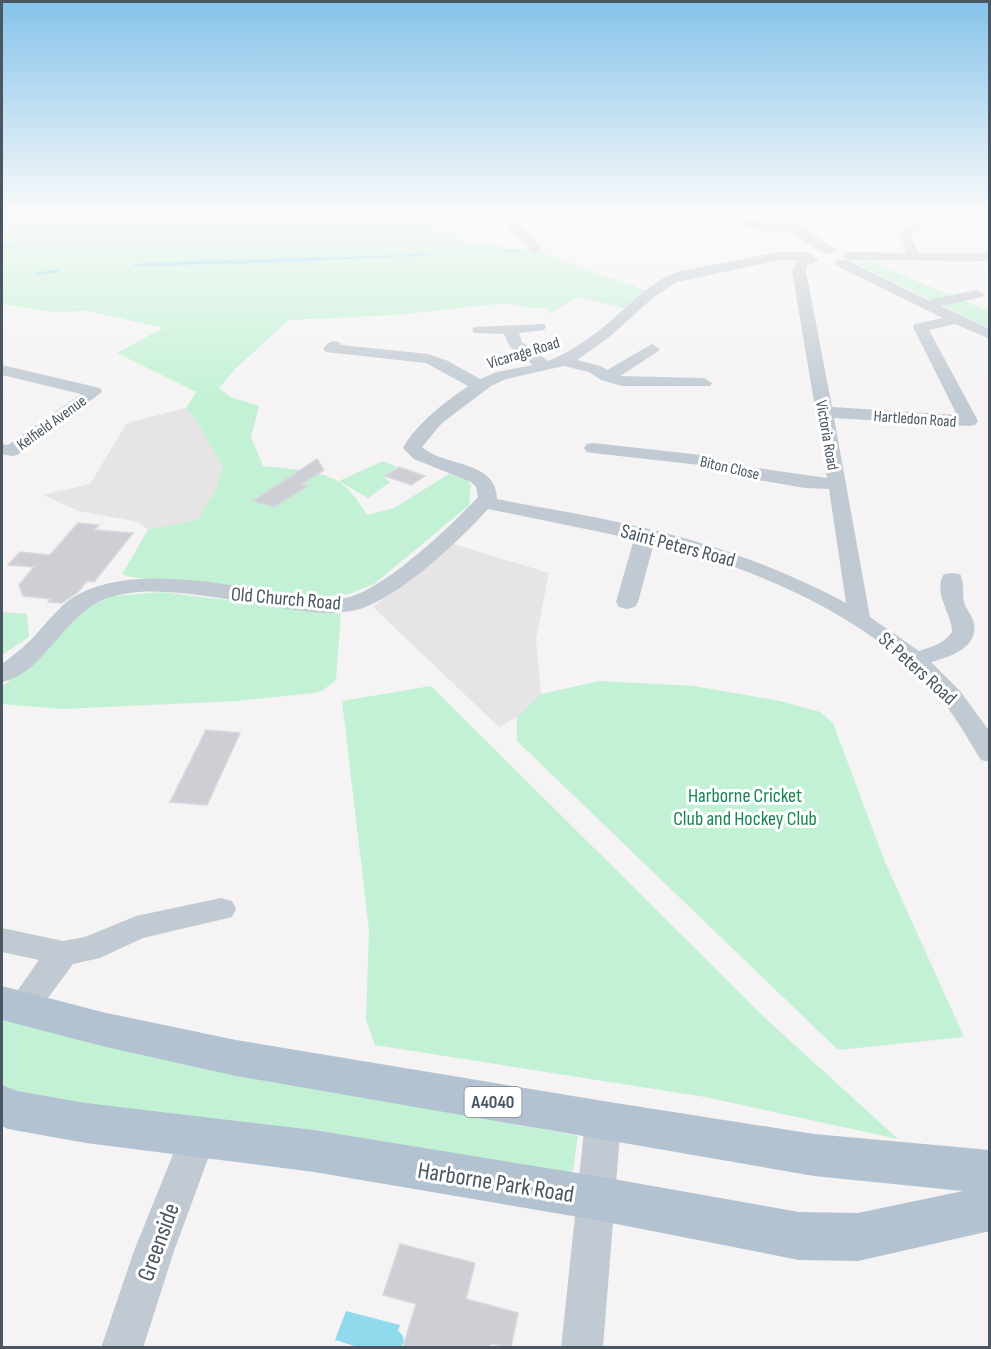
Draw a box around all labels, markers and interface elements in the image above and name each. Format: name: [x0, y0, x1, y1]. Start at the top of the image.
street label: Vicarage Road: [485, 333, 562, 373]
street label: Kelfield Avenue: [13, 392, 90, 455]
street label: Victoria Road: [811, 399, 842, 472]
street label: Hartledon Road: [873, 407, 957, 432]
street label: Biton Close: [698, 452, 761, 485]
street label: Saint Peters Road: [618, 519, 738, 573]
street label: Old Church Road: [230, 582, 342, 616]
street label: St Peters Road: [873, 627, 962, 710]
park label: Harborne Cricket Club and Hockey Club: [673, 784, 817, 831]
road number: A4040: [464, 1087, 522, 1117]
street label: Harborne Park Road: [416, 1156, 576, 1209]
street label: Greenside: [131, 1199, 186, 1285]

